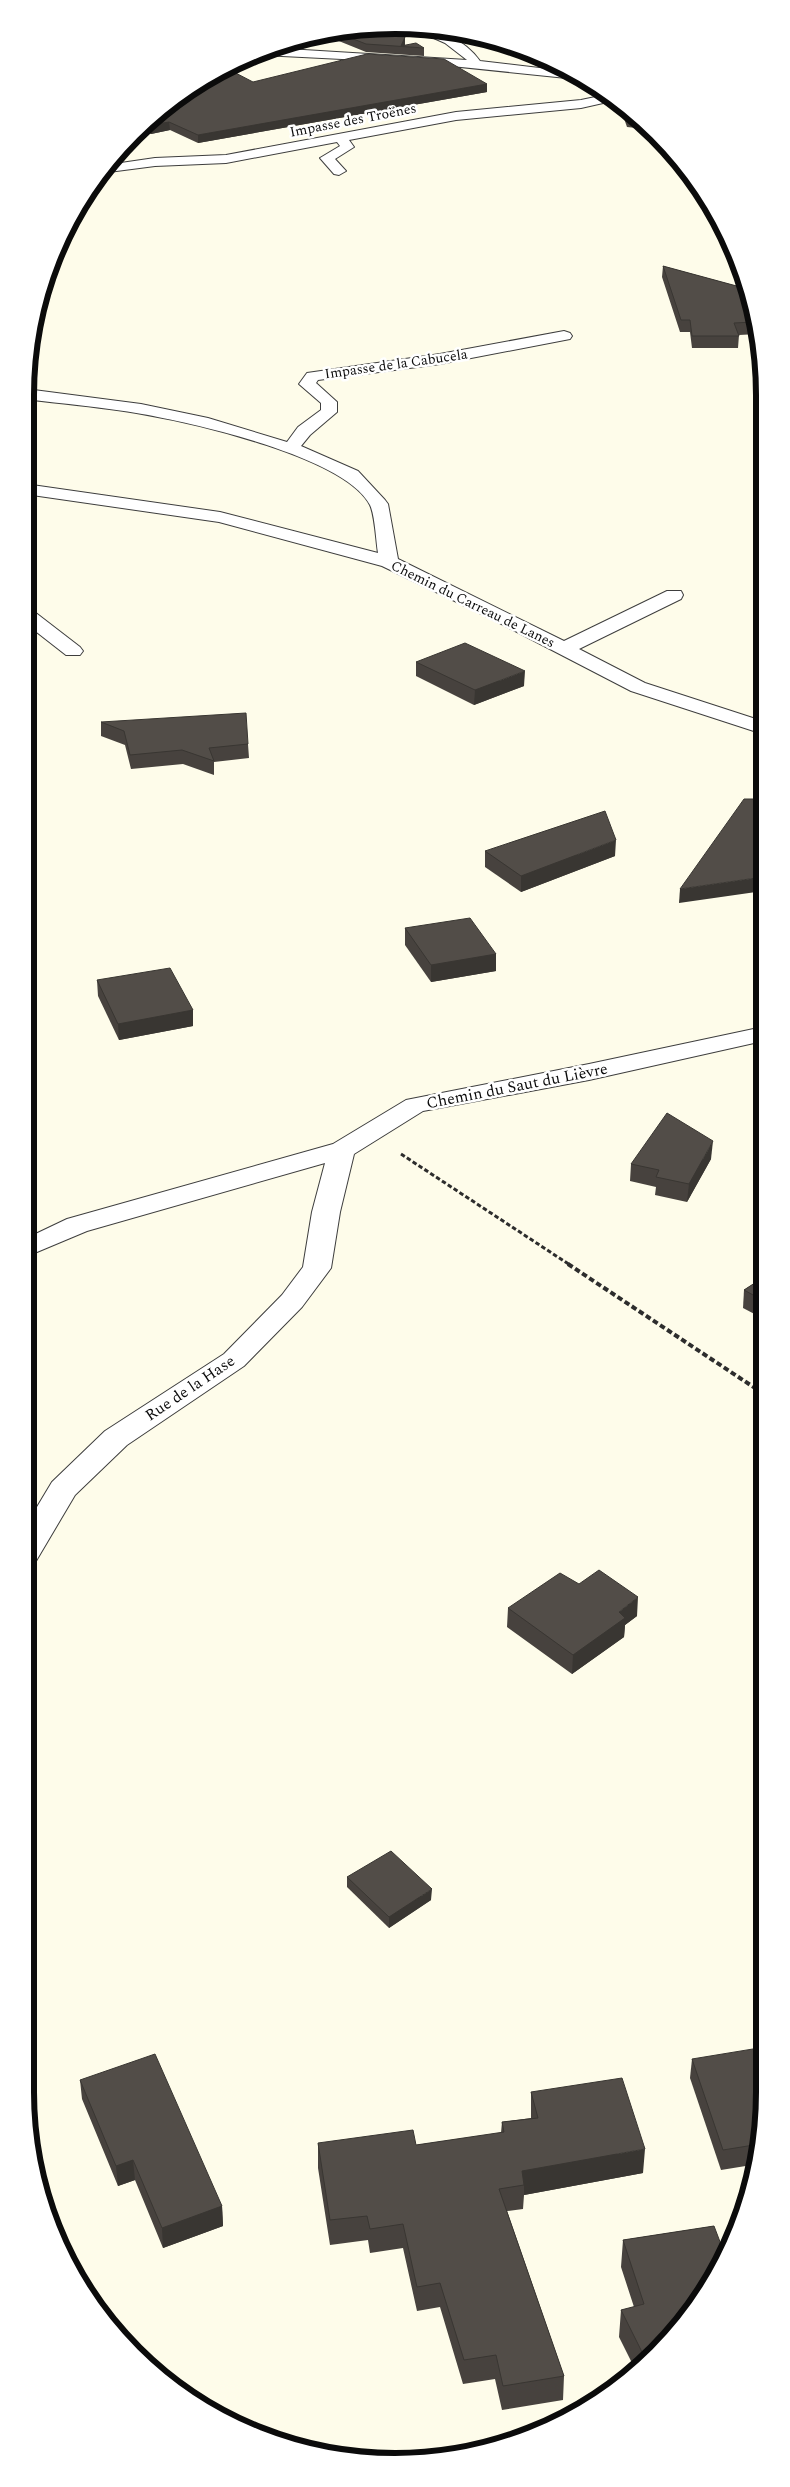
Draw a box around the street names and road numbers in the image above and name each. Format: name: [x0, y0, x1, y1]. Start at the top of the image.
street label: Impasse des Troënes: [288, 97, 418, 143]
street label: Impasse de la Cabucela: [323, 344, 469, 384]
street label: Chemin du Carreau de Lanes: [387, 555, 559, 653]
street label: Chemin du Saut du Lièvre: [424, 1057, 610, 1115]
street label: Rue de la Hase: [140, 1349, 240, 1427]

